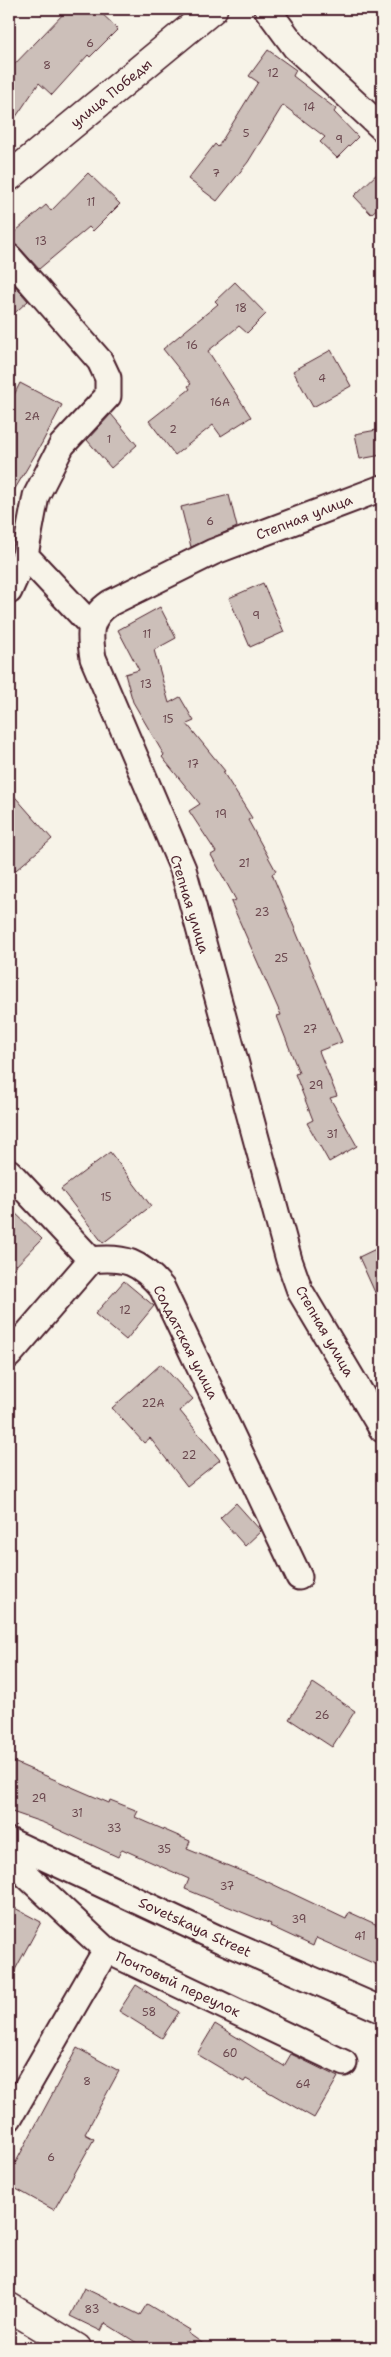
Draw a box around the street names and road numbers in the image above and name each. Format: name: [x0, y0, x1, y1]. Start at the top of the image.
street label: улица Победы: [67, 55, 155, 131]
street label: Степная улица: [253, 490, 355, 544]
street label: Степная улица: [166, 853, 214, 956]
street label: Солдатская улица: [149, 1282, 223, 1402]
street label: Степная улица: [292, 1282, 358, 1380]
street label: Sovetskaya Street: [136, 1893, 254, 1961]
street label: Почтовый переулок: [113, 1947, 244, 2021]

